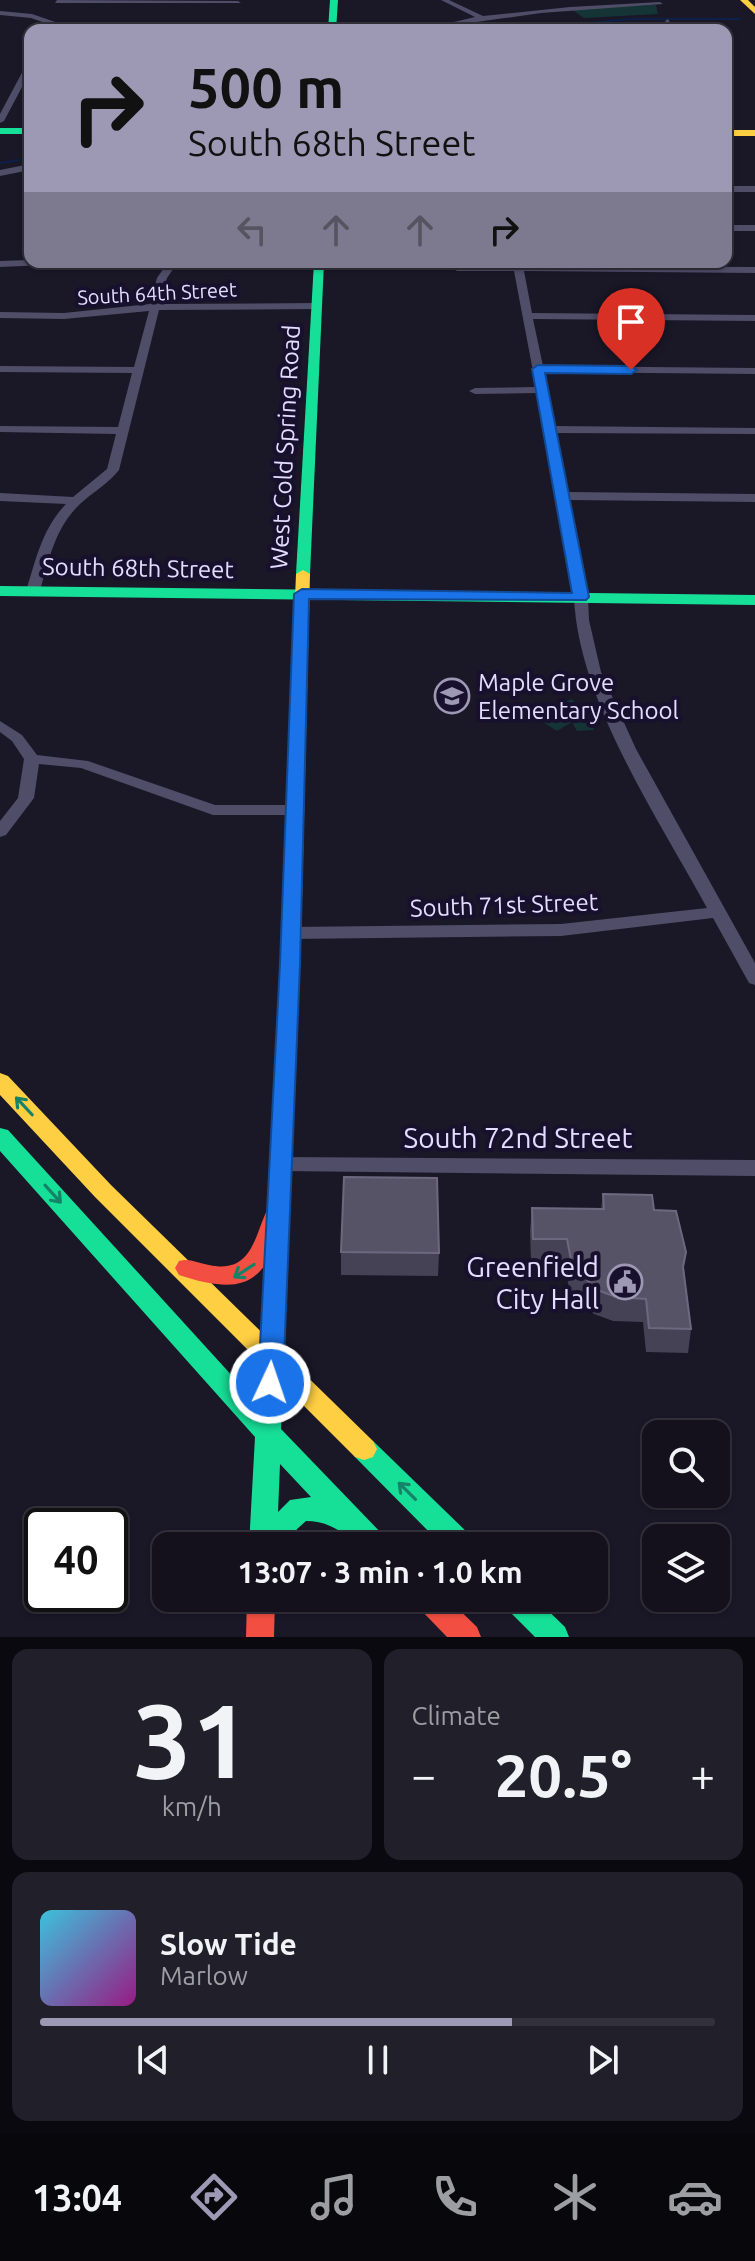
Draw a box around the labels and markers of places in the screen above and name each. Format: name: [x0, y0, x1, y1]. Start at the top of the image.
pin: [597, 288, 665, 370]
place label: Maple Grove Elementary School: [478, 669, 679, 724]
school or university icon: Maple Grove Elementary School: [433, 677, 471, 715]
place label: Greenfield City Hall: [466, 1251, 599, 1314]
public building icon: Greenfield City Hall: [606, 1263, 644, 1301]

